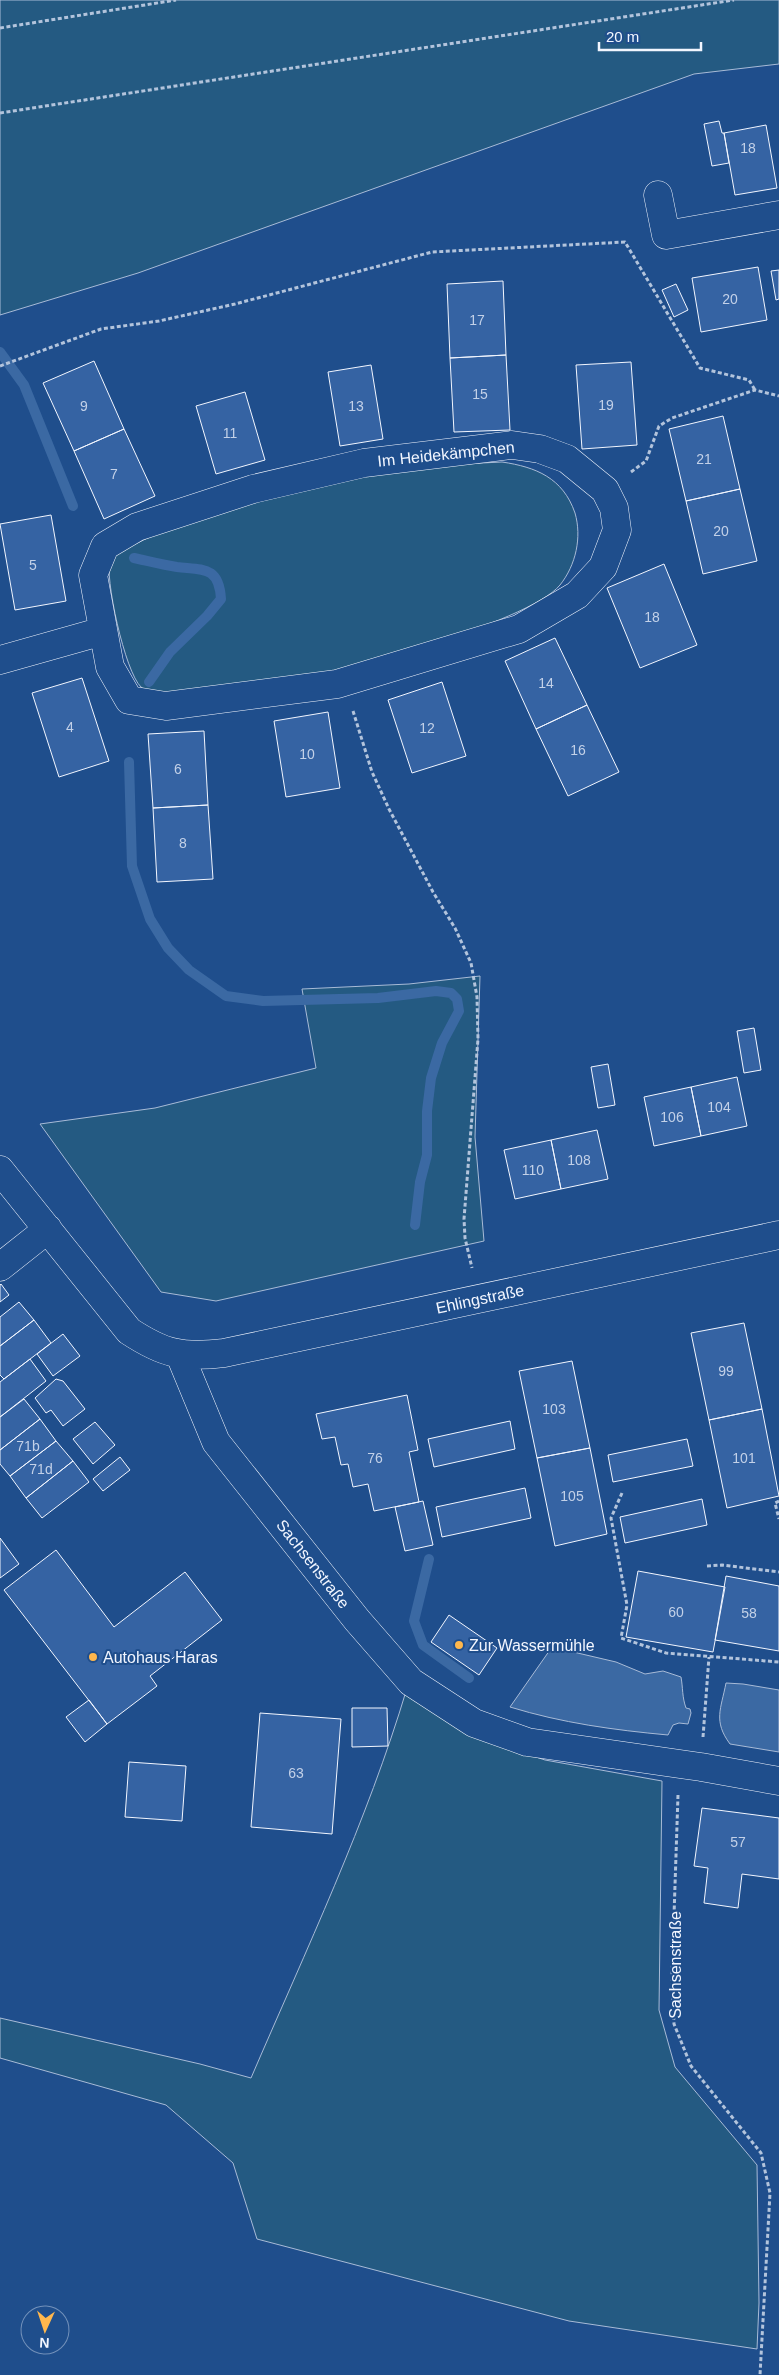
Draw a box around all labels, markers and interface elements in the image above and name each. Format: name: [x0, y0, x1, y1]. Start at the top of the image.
scale bar: [599, 20, 702, 52]
text: 20 m: [606, 28, 639, 45]
house number: 18: [740, 140, 756, 156]
house number: 20: [722, 291, 738, 307]
house number: 17: [469, 312, 485, 328]
house number: 15: [472, 386, 488, 402]
house number: 19: [598, 397, 614, 413]
house number: 9: [80, 398, 88, 414]
house number: 13: [348, 398, 364, 414]
house number: 11: [223, 425, 237, 441]
street label: Im Heidekämpchen: [377, 438, 515, 470]
house number: 21: [696, 451, 712, 467]
house number: 7: [110, 466, 118, 482]
house number: 20: [713, 523, 729, 539]
house number: 5: [29, 557, 37, 573]
house number: 18: [644, 609, 660, 625]
house number: 14: [538, 675, 554, 691]
house number: 4: [66, 719, 74, 735]
house number: 12: [419, 720, 435, 736]
house number: 16: [570, 742, 586, 758]
house number: 10: [299, 746, 315, 762]
house number: 6: [174, 761, 182, 777]
house number: 8: [179, 835, 187, 851]
house number: 104: [707, 1099, 731, 1115]
house number: 106: [660, 1109, 684, 1125]
house number: 108: [567, 1152, 591, 1168]
house number: 110: [522, 1162, 544, 1178]
street label: Ehlingstraße: [434, 1281, 526, 1317]
house number: 99: [718, 1363, 734, 1379]
house number: 103: [542, 1401, 566, 1417]
house number: 71b: [16, 1438, 40, 1454]
house number: 76: [367, 1450, 383, 1466]
house number: 101: [732, 1450, 756, 1466]
house number: 71d: [29, 1461, 53, 1477]
house number: 105: [560, 1488, 584, 1504]
street label: Sachsenstraße: [273, 1516, 353, 1612]
house number: 60: [668, 1604, 684, 1620]
house number: 58: [741, 1605, 757, 1621]
place label: Zur Wassermühle: [469, 1637, 595, 1654]
marker: Zur Wassermühle: [453, 1639, 465, 1651]
place label: Autohaus Haras: [103, 1649, 218, 1666]
marker: Autohaus Haras: [87, 1651, 99, 1663]
house number: 63: [288, 1765, 304, 1781]
house number: 57: [730, 1834, 746, 1850]
street label: Sachsenstraße: [667, 1911, 684, 2019]
north arrow: [20, 2305, 70, 2355]
text: N: [39, 2335, 50, 2351]

